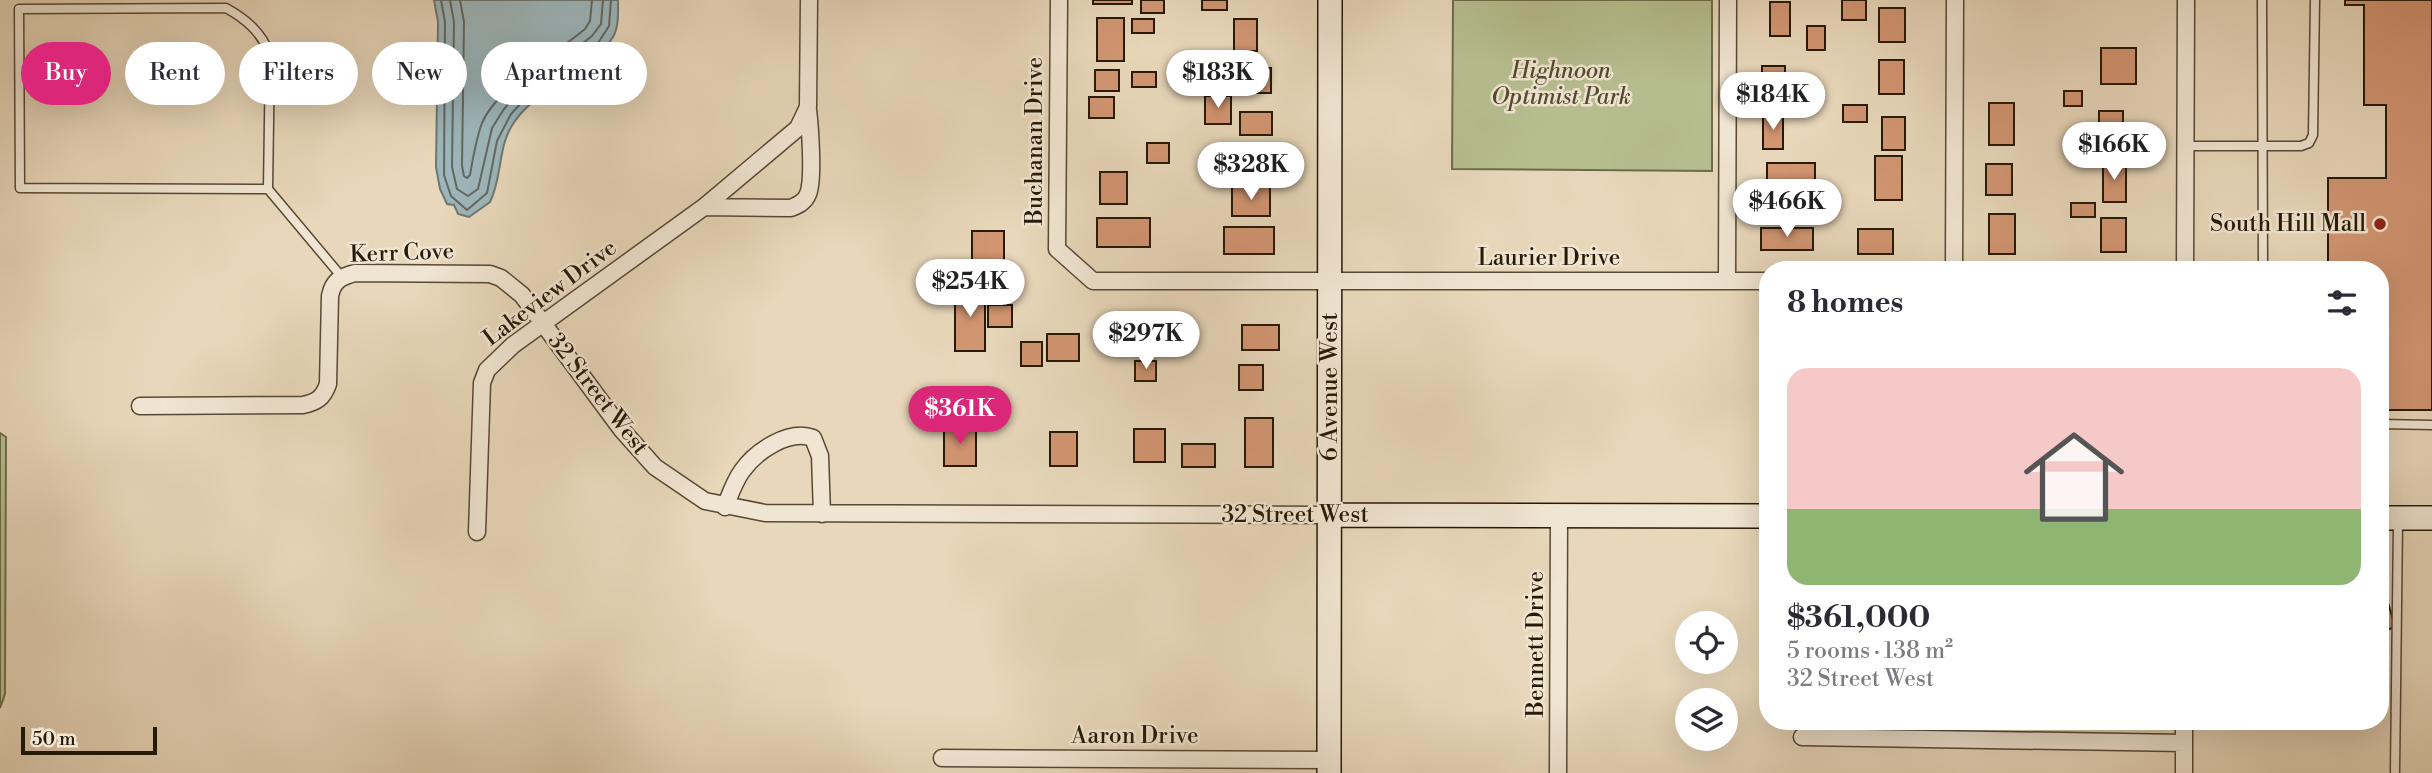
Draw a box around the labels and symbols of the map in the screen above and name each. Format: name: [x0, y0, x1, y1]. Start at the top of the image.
pin: $183K: [1169, 50, 1267, 110]
street label: Buchanan Drive: [1021, 57, 1049, 226]
park label: Highnoon Optimist Park: [1491, 57, 1631, 111]
pin: $184K: [1724, 72, 1822, 132]
pin: $166K: [2065, 122, 2163, 182]
pin: $328K: [1202, 142, 1300, 202]
pin: $466K: [1738, 180, 1836, 239]
place label: South Hill Mall: [2210, 210, 2366, 238]
marker: South Hill Mall: [2372, 216, 2388, 232]
street label: Lakeview Drive: [478, 234, 622, 352]
street label: Kerr Cove: [349, 237, 455, 269]
street label: Laurier Drive: [1478, 244, 1620, 272]
pin: $254K: [921, 260, 1019, 319]
pin: $297K: [1097, 312, 1195, 371]
street label: 6 Avenue West: [1316, 313, 1344, 461]
street label: 32 Street West: [542, 327, 654, 461]
pin: $361K: [911, 386, 1009, 446]
street label: 32 Street West: [1221, 501, 1369, 529]
street label: Bennett Drive: [1522, 571, 1550, 718]
street label: Aaron Drive: [1070, 722, 1199, 750]
scale bar: [21, 724, 158, 756]

